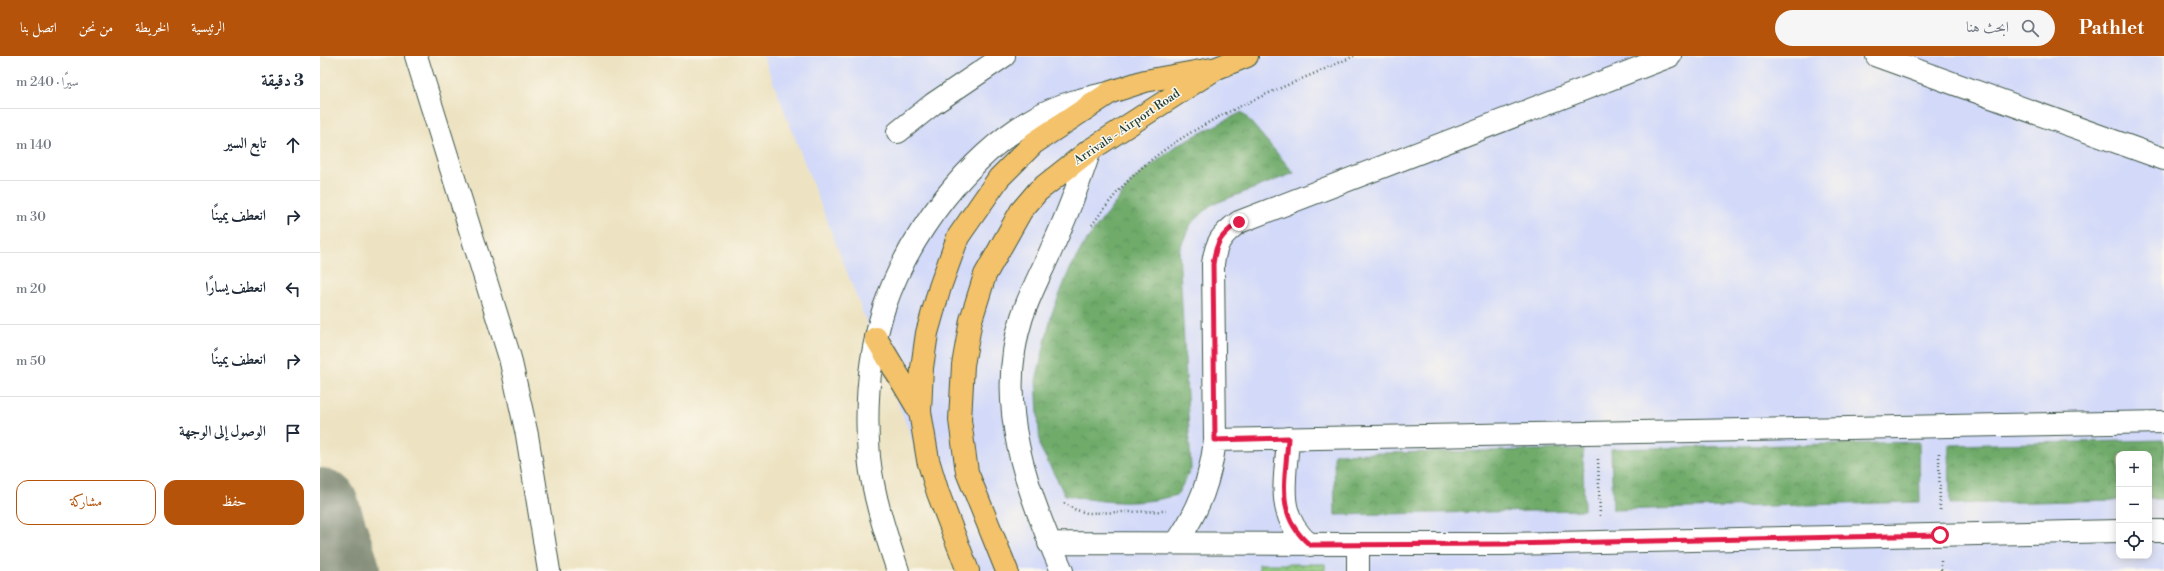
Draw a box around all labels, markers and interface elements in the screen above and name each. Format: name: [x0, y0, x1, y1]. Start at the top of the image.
search box: [1775, 10, 2055, 46]
text: Pathlet: [2079, 16, 2144, 40]
icon: search: [2019, 17, 2041, 39]
text: ابحث هنا: [1966, 18, 2009, 37]
text: اتصل بنا: [20, 19, 57, 37]
text: من نحن: [79, 19, 113, 37]
text: الخريطة: [135, 19, 169, 37]
text: الرئيسية: [191, 19, 225, 37]
text: 3 دقيقة: [261, 70, 304, 92]
text: سيرًا · 240 m: [16, 74, 79, 90]
street label: Arrivals - Airport Road: [1070, 86, 1183, 169]
text: تابع السير: [224, 134, 266, 153]
icon: ahead: [282, 134, 304, 156]
text: 140 m: [16, 137, 52, 153]
text: انعطف يمينًا: [211, 206, 266, 225]
icon: right: [282, 206, 304, 228]
text: 30 m: [16, 209, 46, 225]
route end: [1230, 213, 1248, 231]
text: انعطف يسارًا: [205, 278, 266, 297]
icon: left: [282, 278, 304, 300]
text: 20 m: [16, 281, 46, 297]
text: انعطف يمينًا: [211, 350, 266, 369]
icon: right: [282, 350, 304, 372]
text: 50 m: [16, 353, 46, 369]
text: الوصول إلى الوجهة: [179, 422, 266, 441]
icon: arrive: [282, 422, 304, 444]
map controls: [2116, 451, 2152, 559]
button: +: [2116, 451, 2152, 487]
button: مشاركة: [16, 480, 156, 525]
button: حفظ: [164, 480, 304, 525]
button: −: [2116, 487, 2152, 523]
button: locate: [2116, 523, 2152, 559]
route start: [1931, 526, 1949, 544]

